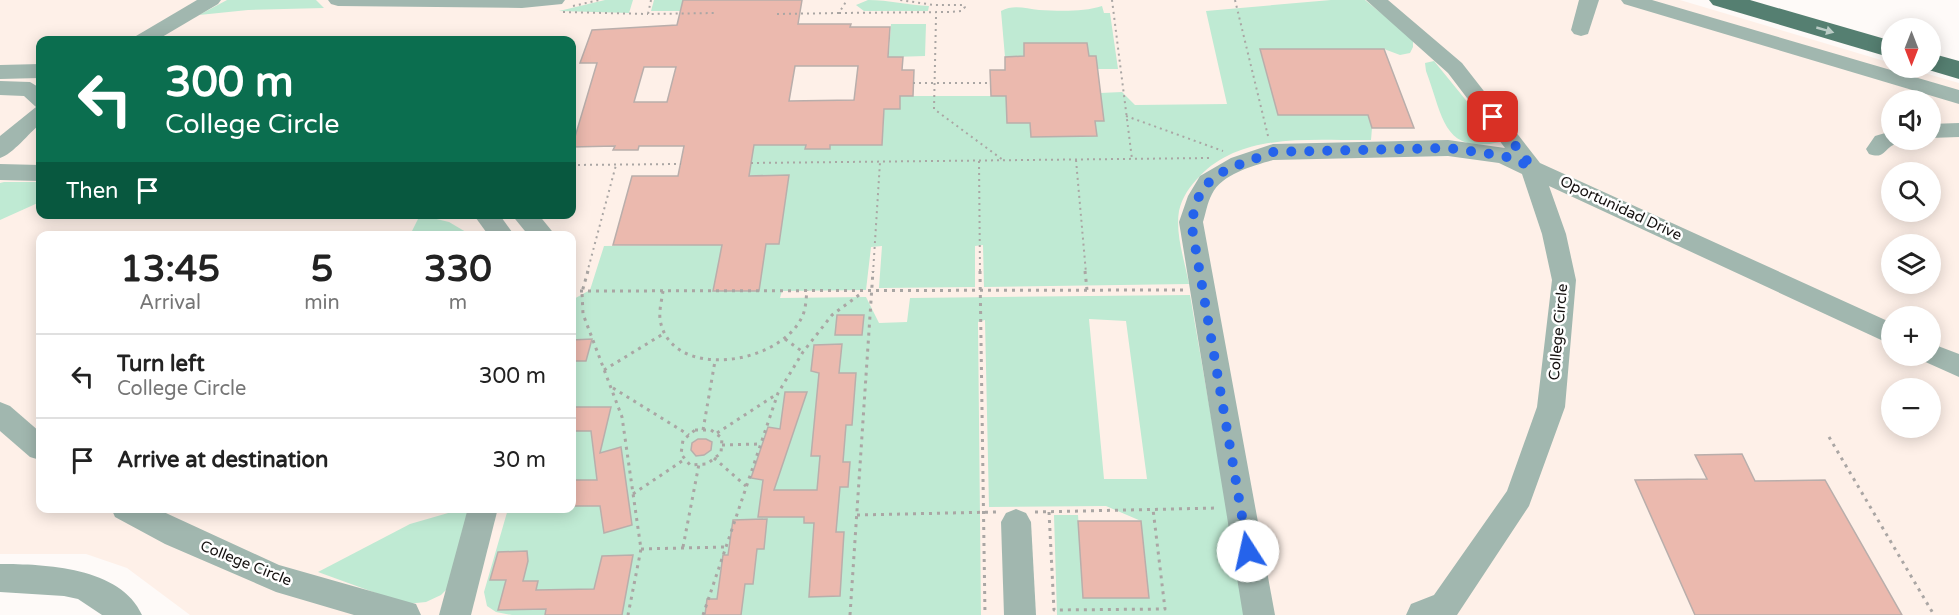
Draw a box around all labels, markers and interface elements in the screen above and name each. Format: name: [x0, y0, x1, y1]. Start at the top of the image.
north arrow: [1881, 18, 1941, 78]
map controls: [1881, 18, 1941, 438]
one-way arrow: [1816, 26, 1834, 35]
text: 300 m: [165, 57, 294, 108]
icon: left: [66, 60, 144, 138]
button: sound: [1881, 90, 1941, 150]
pin: [1467, 91, 1518, 142]
icon: arrive: [1476, 100, 1509, 133]
text: College Circle: [165, 108, 340, 141]
button: search: [1881, 162, 1941, 222]
street label: Oportunidad Drive: [1557, 172, 1685, 244]
icon: arrive: [131, 174, 164, 207]
text: Then: [66, 178, 119, 204]
button: layers: [1881, 234, 1941, 294]
text: 13:45: [120, 248, 220, 291]
text: 5: [311, 248, 333, 291]
text: 330: [424, 248, 492, 291]
street label: College Circle: [1545, 283, 1571, 381]
text: Arrival: [139, 291, 201, 315]
text: min: [304, 291, 340, 315]
text: m: [449, 291, 467, 315]
button: +: [1881, 306, 1941, 366]
text: Turn left: [117, 351, 205, 377]
icon: left: [66, 360, 99, 393]
text: 300 m: [479, 363, 546, 389]
text: College Circle: [117, 377, 246, 401]
button: −: [1881, 378, 1941, 438]
icon: arrive: [66, 444, 99, 477]
text: Arrive at destination: [117, 447, 328, 473]
text: 30 m: [492, 447, 546, 473]
position arrow: [1216, 519, 1280, 583]
street label: College Circle: [198, 536, 294, 590]

